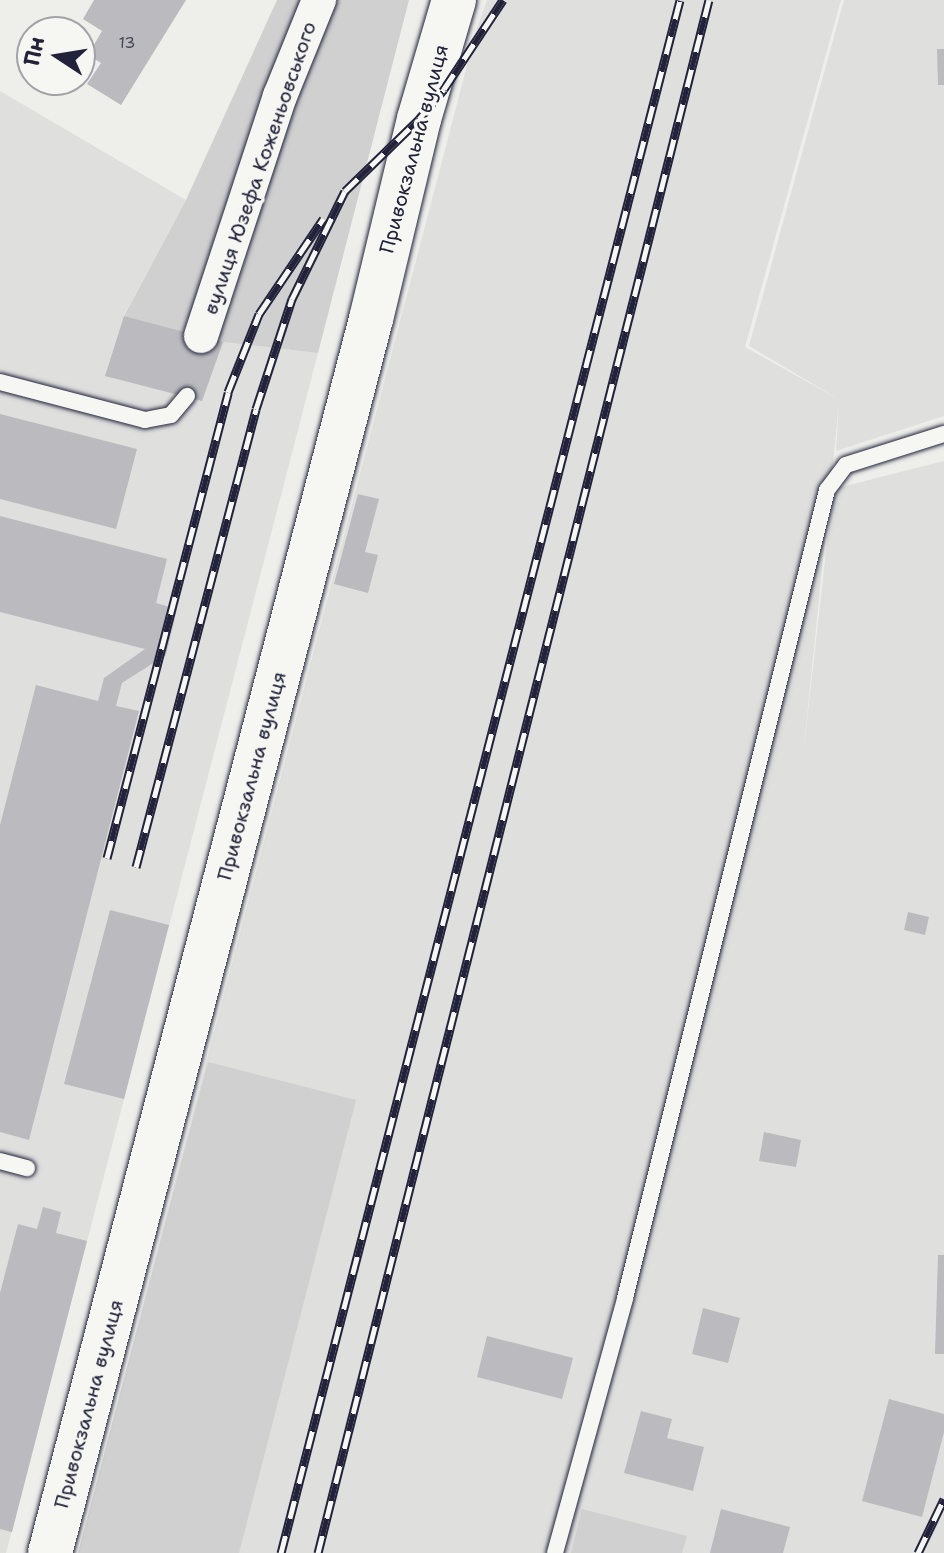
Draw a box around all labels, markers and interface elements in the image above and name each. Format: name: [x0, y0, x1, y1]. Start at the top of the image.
north arrow: [16, 16, 96, 96]
street label: вулиця Юзефа Коженьовського: [198, 18, 322, 318]
house number: 13: [118, 33, 136, 53]
text: Пн: [17, 34, 51, 69]
street label: Привокзальна вулиця: [375, 42, 453, 256]
street label: Привокзальна вулиця: [213, 669, 291, 883]
street label: Привокзальна вулиця: [50, 1297, 128, 1511]

